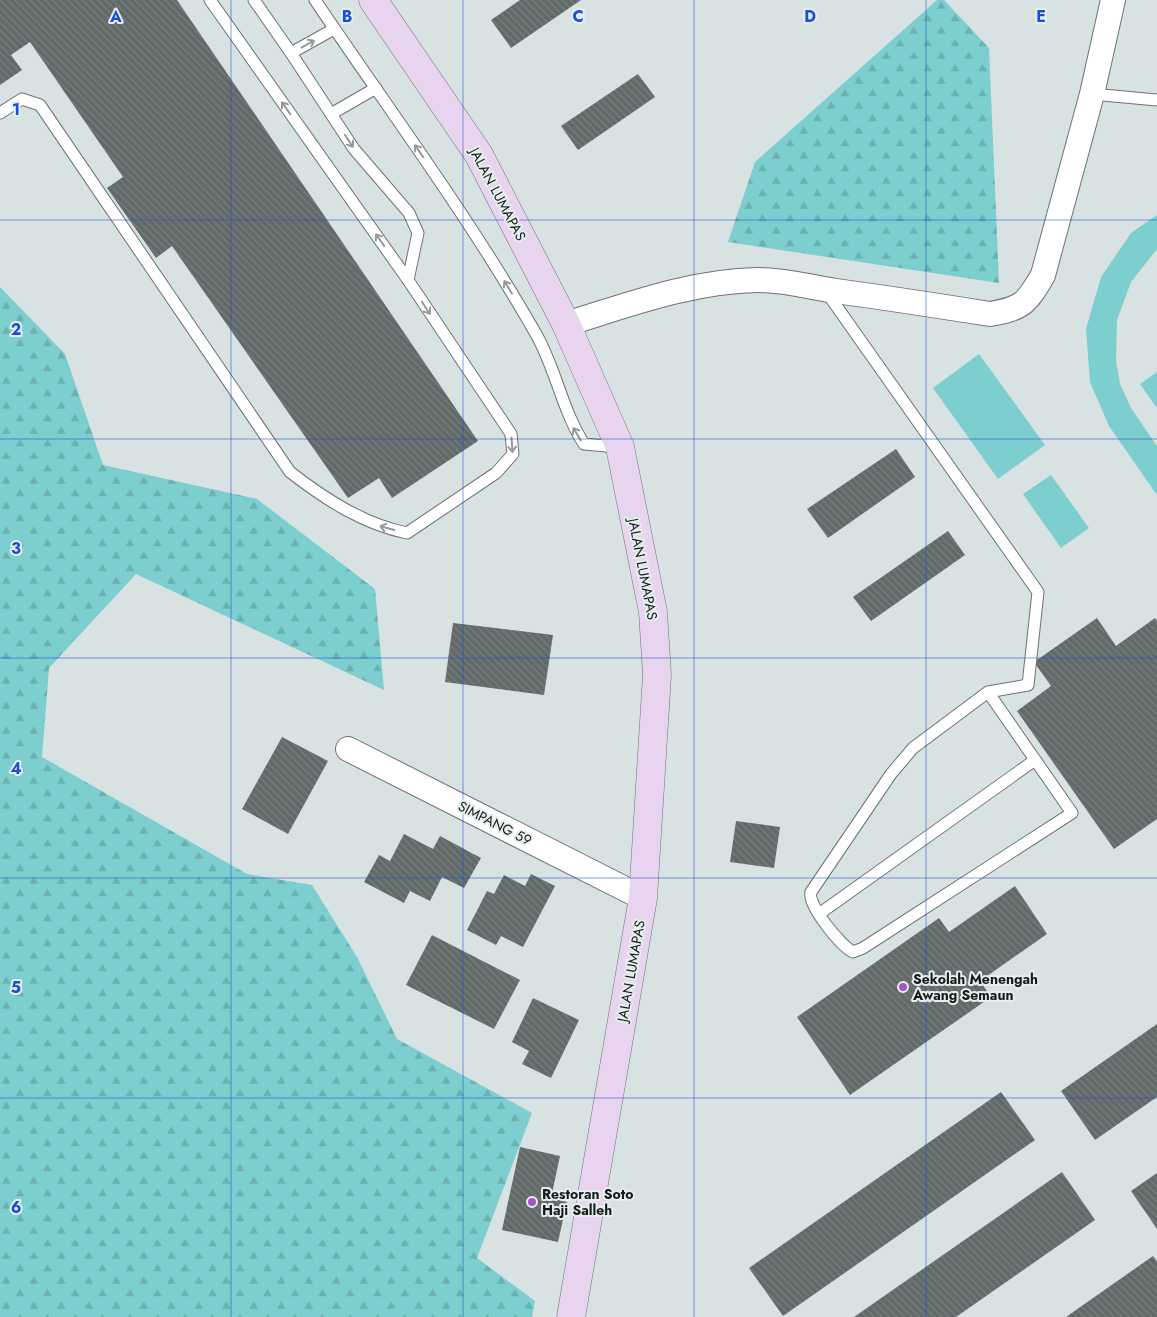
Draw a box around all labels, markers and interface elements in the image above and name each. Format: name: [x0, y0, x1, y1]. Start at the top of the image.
text: A: [109, 5, 122, 28]
text: B: [342, 5, 352, 28]
text: C: [572, 5, 584, 28]
text: D: [804, 5, 816, 28]
text: E: [1036, 5, 1046, 28]
one-way arrow: [300, 38, 314, 48]
text: 1: [12, 98, 20, 121]
one-way arrow: [281, 101, 291, 115]
one-way arrow: [344, 133, 354, 147]
street label: JALAN LUMAPAS: [464, 142, 531, 244]
one-way arrow: [414, 145, 424, 159]
one-way arrow: [375, 233, 385, 247]
one-way arrow: [503, 281, 513, 295]
one-way arrow: [421, 301, 432, 315]
text: 2: [11, 318, 21, 341]
one-way arrow: [572, 427, 582, 441]
one-way arrow: [507, 436, 517, 452]
street label: JALAN LUMAPAS: [623, 515, 663, 622]
one-way arrow: [380, 523, 396, 533]
text: 3: [11, 537, 21, 560]
text: 4: [10, 757, 22, 780]
street label: SIMPANG 59: [455, 796, 535, 850]
street label: JALAN LUMAPAS: [612, 918, 650, 1025]
place label: Sekolah Menengah Awang Semaun: [912, 969, 1038, 1005]
text: 5: [11, 976, 21, 999]
marker: Sekolah Menengah Awang Semaun: [897, 981, 909, 993]
place label: Restoran Soto Haji Salleh: [542, 1184, 633, 1220]
text: 6: [11, 1196, 21, 1219]
marker: Restoran Soto Haji Salleh: [526, 1196, 538, 1208]

